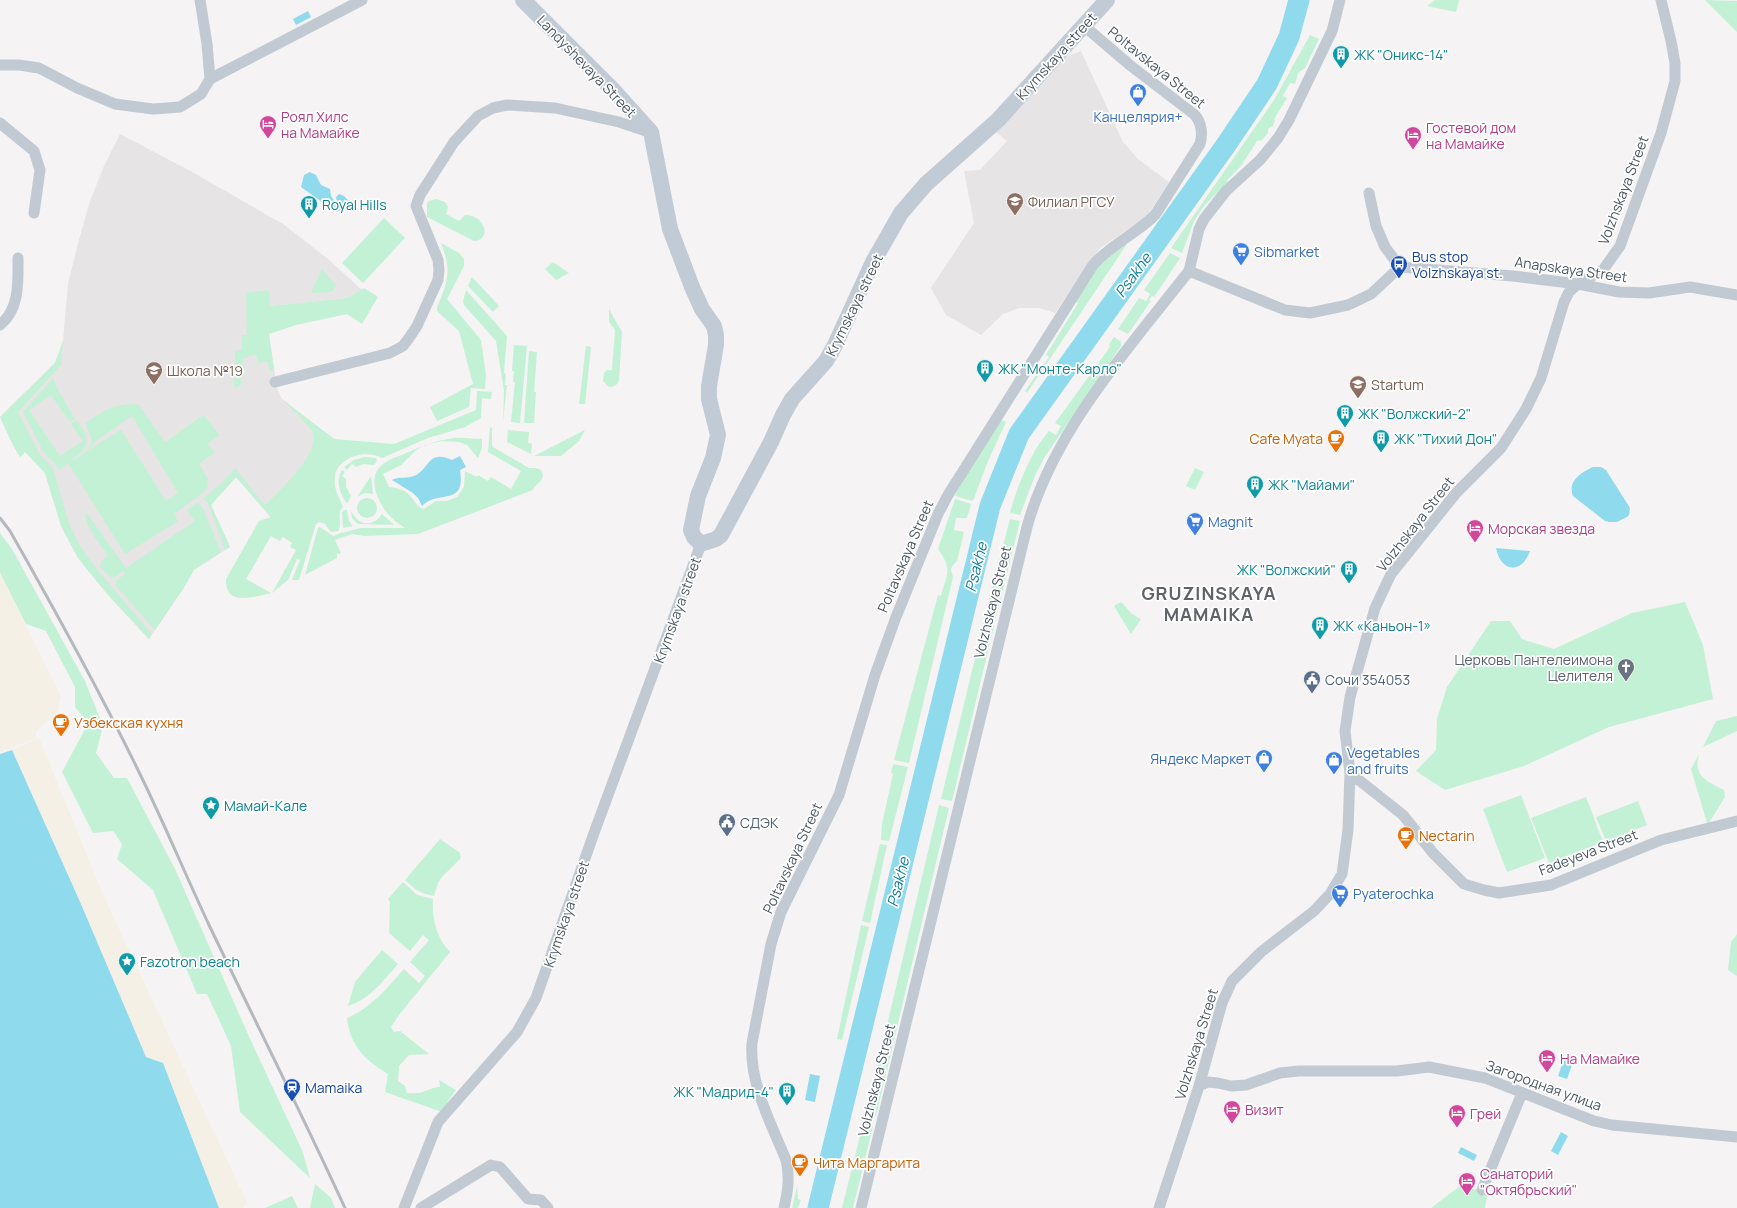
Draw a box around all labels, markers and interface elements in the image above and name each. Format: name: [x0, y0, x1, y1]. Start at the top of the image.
street label: Krymskaya street: [1012, 8, 1101, 104]
street label: Landyshevaya Street: [533, 11, 641, 122]
street label: Poltavskaya Street: [1104, 22, 1210, 112]
building icon: ЖК "Оникс-14": [1331, 44, 1351, 69]
place label: ЖК "Оникс-14": [1354, 45, 1448, 64]
shop icon: Канцелярия+: [1128, 82, 1148, 107]
place label: Роял Хилс на Мамайке: [281, 107, 360, 142]
place label: Канцелярия+: [1093, 107, 1183, 126]
hotel icon: Роял Хилс на Мамайке: [258, 114, 278, 139]
place label: Гостевой дом на Мамайке: [1426, 118, 1516, 153]
hotel icon: Гостевой дом на Мамайке: [1403, 125, 1423, 150]
street label: Volzhskaya Street: [1593, 132, 1653, 247]
school or university icon: Филиал РГСУ: [1005, 191, 1025, 216]
place label: Филиал РГСУ: [1028, 192, 1115, 211]
building icon: Royal Hills: [299, 194, 319, 219]
place label: Royal Hills: [322, 195, 387, 214]
supermarket icon: Sibmarket: [1231, 241, 1251, 266]
place label: Sibmarket: [1254, 242, 1320, 261]
water label: Psakhe: [1110, 247, 1157, 302]
place label: Bus stop Volzhskaya st.: [1412, 247, 1503, 282]
street label: Krymskaya street: [821, 250, 887, 359]
street label: Anapskaya Street: [1513, 252, 1629, 286]
bus stop icon: Bus stop Volzhskaya st.: [1389, 254, 1409, 279]
building icon: ЖК "Монте-Карло": [975, 358, 995, 383]
place label: ЖК "Монте-Карло": [998, 359, 1122, 378]
school or university icon: Школа №19: [144, 360, 164, 385]
place label: Школа №19: [167, 361, 243, 380]
school or university icon: Startum: [1348, 374, 1368, 399]
place label: Startum: [1371, 375, 1424, 394]
building icon: ЖК "Волжский-2": [1335, 403, 1355, 428]
place label: ЖК "Волжский-2": [1358, 404, 1471, 423]
cafe icon: Cafe Myata: [1326, 428, 1346, 453]
building icon: ЖК "Тихий Дон": [1371, 428, 1391, 453]
place label: Cafe Myata: [1250, 429, 1323, 448]
place label: ЖК "Тихий Дон": [1394, 429, 1498, 448]
street label: Volzhskaya Street: [1372, 472, 1458, 575]
building icon: ЖК "Майами": [1245, 474, 1265, 499]
place label: ЖК "Майами": [1268, 475, 1355, 494]
street label: Poltavskaya Street: [873, 497, 937, 615]
supermarket icon: Magnit: [1185, 511, 1205, 536]
place label: Magnit: [1208, 512, 1253, 531]
hotel icon: Морская звезда: [1465, 518, 1485, 543]
place label: Морская звезда: [1488, 519, 1595, 538]
water label: Psakhe: [960, 539, 993, 594]
street label: Volzhskaya Street: [969, 543, 1015, 660]
street label: Krymskaya street: [649, 554, 705, 666]
building icon: ЖК "Волжский": [1339, 559, 1359, 584]
place label: ЖК "Волжский": [1237, 560, 1336, 579]
district label: GRUZINSKAYA MAMAIKA: [1141, 581, 1277, 626]
building icon: ЖК «Каньон-1»: [1310, 615, 1330, 640]
place label: ЖК «Каньон-1»: [1333, 616, 1431, 635]
place label: Церковь Пантелеимона Целителя: [1454, 650, 1613, 685]
church icon: Церковь Пантелеимона Целителя: [1616, 657, 1636, 682]
public building icon: Сочи 354053: [1302, 669, 1322, 694]
place label: Сочи 354053: [1325, 670, 1410, 689]
cafe icon: Узбекская кухня: [51, 712, 71, 737]
place label: Узбекская кухня: [74, 713, 183, 732]
place label: Vegetables and fruits: [1347, 743, 1420, 778]
shop icon: Яндекс Маркет: [1254, 748, 1274, 773]
place label: Яндекс Маркет: [1150, 749, 1251, 768]
shop icon: Vegetables and fruits: [1324, 750, 1344, 775]
place icon: Мамай-Кале: [201, 795, 221, 820]
place label: Мамай-Кале: [224, 796, 307, 815]
street label: Poltavskaya Street: [758, 799, 826, 917]
public building icon: СДЭК: [717, 812, 737, 837]
place label: СДЭК: [740, 813, 779, 832]
street label: Fadeyeva Street: [1536, 824, 1640, 880]
cafe icon: Nectarin: [1396, 825, 1416, 850]
place label: Nectarin: [1419, 826, 1475, 845]
water label: Psakhe: [882, 854, 915, 909]
street label: Krymskaya street: [539, 858, 593, 970]
supermarket icon: Pyaterochka: [1330, 883, 1350, 908]
place label: Pyaterochka: [1353, 884, 1434, 903]
place icon: Fazotron beach: [117, 951, 137, 976]
place label: Fazotron beach: [140, 952, 240, 971]
street label: Volzhskaya Street: [1170, 986, 1222, 1102]
street label: Volzhskaya Street: [853, 1021, 899, 1138]
hotel icon: На Мамайке: [1537, 1048, 1557, 1073]
place label: На Мамайке: [1560, 1049, 1640, 1068]
street label: Загородная улица: [1483, 1055, 1605, 1115]
station icon: Mamaika: [282, 1077, 302, 1102]
place label: Mamaika: [305, 1078, 362, 1097]
building icon: ЖК "Мадрид-4": [777, 1081, 797, 1106]
place label: ЖК "Мадрид-4": [673, 1082, 774, 1101]
hotel icon: Визит: [1222, 1099, 1242, 1124]
place label: Визит: [1245, 1100, 1284, 1119]
hotel icon: Грей: [1447, 1103, 1467, 1128]
place label: Грей: [1470, 1104, 1501, 1123]
cafe icon: Чита Маргарита: [790, 1152, 810, 1177]
place label: Чита Маргарита: [813, 1153, 920, 1172]
place label: Санаторий "Октябрьский": [1480, 1164, 1577, 1199]
hotel icon: Санаторий "Октябрьский": [1457, 1171, 1477, 1196]

